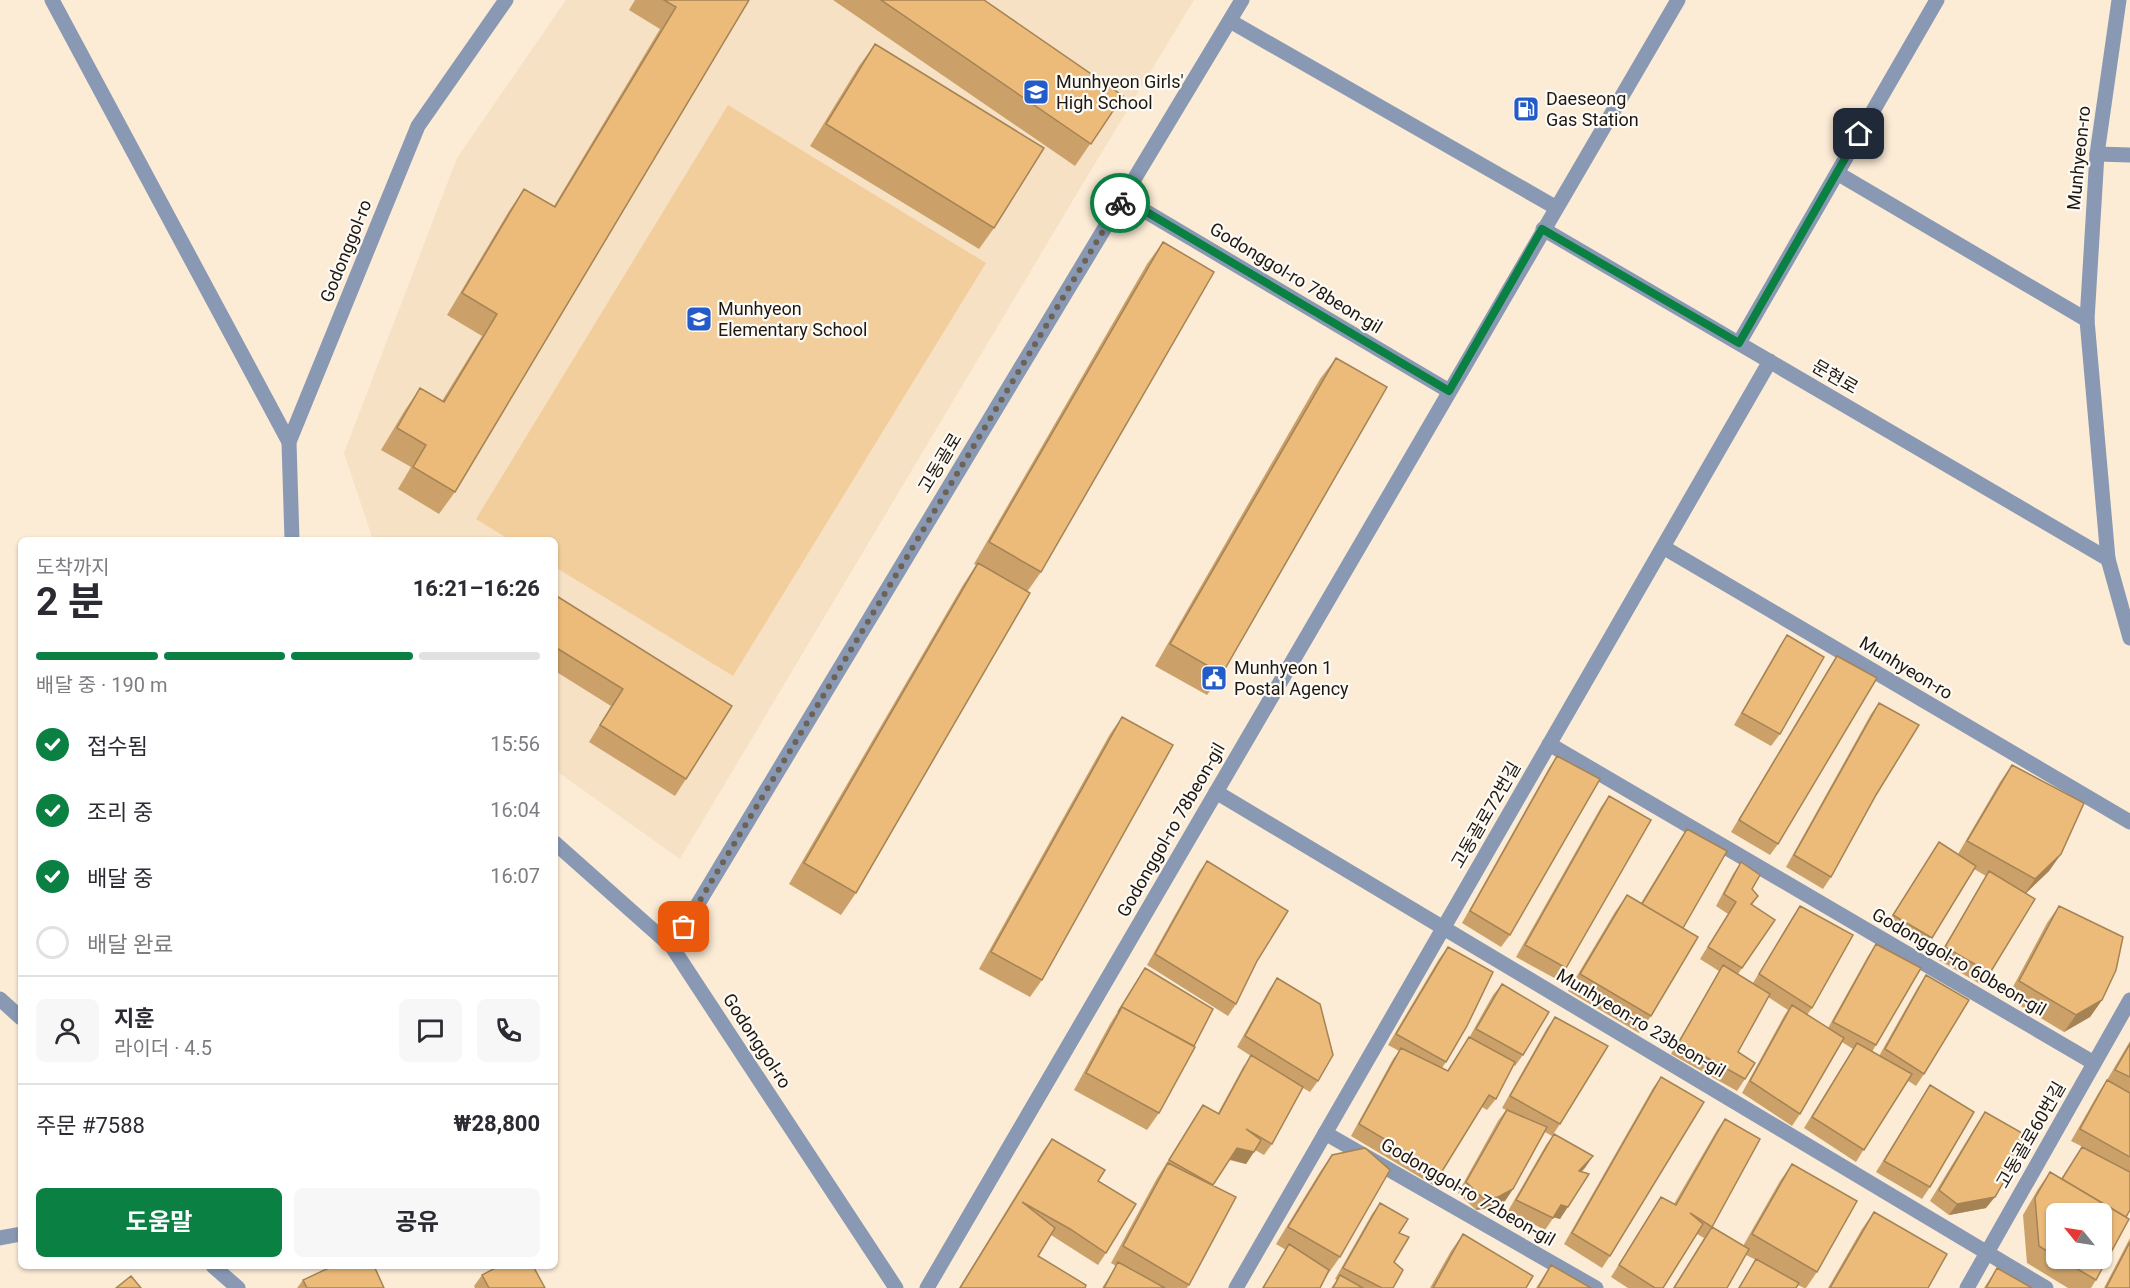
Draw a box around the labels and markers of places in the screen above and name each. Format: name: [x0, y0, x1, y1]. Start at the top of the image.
place label: Munhyeon Girls' High School: [1056, 71, 1184, 113]
school or university icon: Munhyeon Girls' High School: [1021, 77, 1051, 107]
place label: Daeseong Gas Station: [1546, 88, 1639, 130]
fuel station icon: Daeseong Gas Station: [1511, 94, 1541, 124]
pin: [1833, 108, 1884, 159]
place label: Munhyeon Elementary School: [718, 298, 867, 340]
school or university icon: Munhyeon Elementary School: [684, 304, 714, 334]
place label: Munhyeon 1 Postal Agency: [1234, 657, 1349, 699]
public building icon: Munhyeon 1 Postal Agency: [1199, 663, 1229, 693]
pin: [658, 901, 709, 952]

